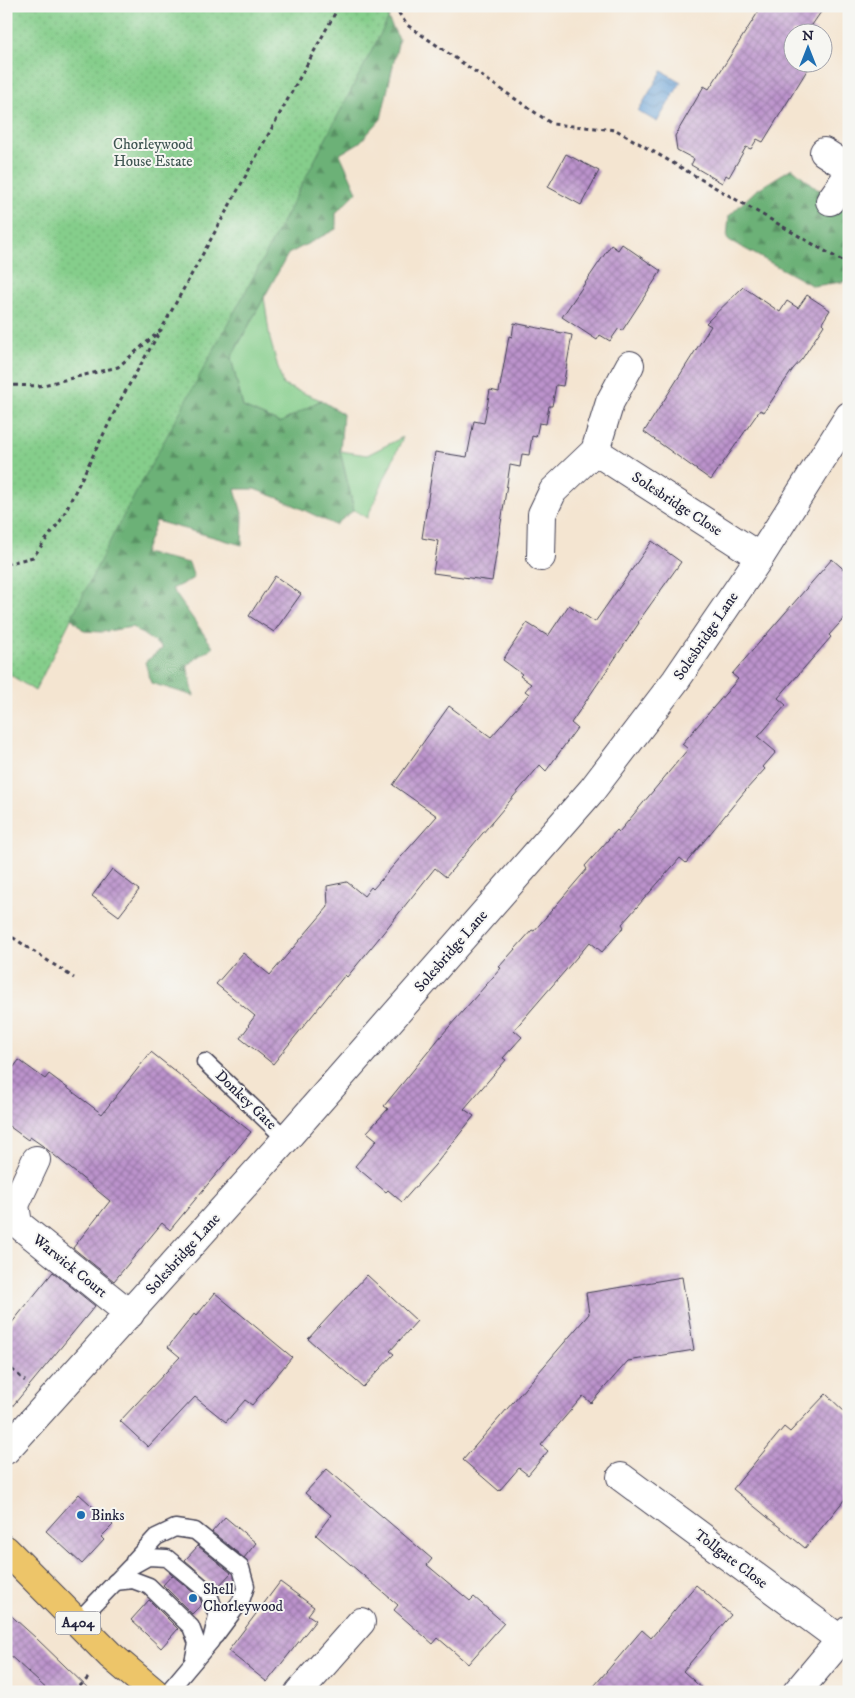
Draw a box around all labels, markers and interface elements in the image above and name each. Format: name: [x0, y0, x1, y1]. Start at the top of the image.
north arrow: [782, 22, 832, 72]
text: N: [802, 27, 814, 45]
park label: Chorleywood House Estate: [113, 135, 193, 171]
street label: Solesbridge Close: [628, 468, 726, 540]
street label: Solesbridge Lane: [669, 588, 743, 684]
street label: Solesbridge Lane: [410, 906, 492, 996]
street label: Donkey Gate: [211, 1066, 281, 1134]
street label: Solesbridge Lane: [142, 1210, 224, 1298]
street label: Warwick Court: [28, 1230, 111, 1302]
place label: Binks: [91, 1506, 125, 1525]
marker: Binks: [75, 1509, 87, 1521]
street label: Tollgate Close: [691, 1525, 771, 1593]
place label: Shell Chorleywood: [203, 1580, 283, 1616]
marker: Shell Chorleywood: [187, 1592, 199, 1604]
road number: A404: [56, 1612, 100, 1635]

